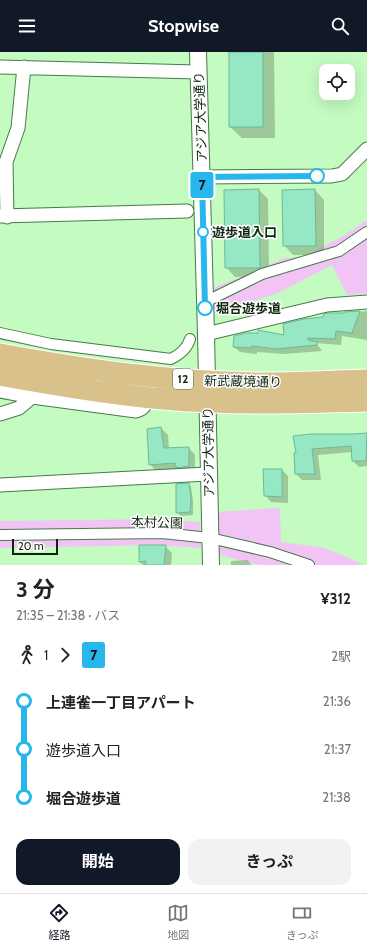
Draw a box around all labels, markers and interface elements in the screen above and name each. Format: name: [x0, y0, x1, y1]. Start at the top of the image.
icon: menu: [16, 15, 38, 37]
text: Stopwise: [148, 15, 219, 37]
icon: search: [329, 15, 351, 37]
map controls: [319, 64, 355, 100]
button: locate: [319, 64, 355, 100]
street label: アジア大学通り: [190, 72, 210, 162]
unlabelled marker: [309, 168, 325, 184]
line badge: 7: [189, 172, 215, 198]
text: 7: [198, 176, 206, 194]
place label: 遊歩道入口: [212, 224, 277, 240]
marker: 遊歩道入口: [197, 226, 209, 238]
marker: 堀合遊歩道: [197, 300, 213, 316]
place label: 堀合遊歩道: [216, 300, 281, 316]
road number: 12: [173, 369, 193, 389]
street label: 新武蔵境通り: [204, 372, 282, 390]
street label: アジア大学通り: [199, 407, 217, 497]
street label: 本村公園: [131, 513, 183, 531]
scale bar: [12, 537, 58, 556]
text: 20 m: [18, 539, 44, 553]
text: 3 分: [16, 576, 55, 603]
text: ¥312: [320, 590, 351, 608]
text: 21:35 – 21:38 · バス: [16, 607, 120, 623]
icon: walk: [16, 644, 38, 666]
icon: forward: [54, 644, 76, 666]
text: 7: [90, 646, 97, 664]
text: 1: [44, 647, 48, 663]
text: 2駅: [331, 648, 351, 664]
text: 21:36: [323, 693, 351, 709]
text: 上連雀一丁目アパート: [46, 694, 196, 712]
text: 21:37: [324, 741, 351, 757]
text: 遊歩道入口: [46, 742, 121, 760]
text: 21:38: [322, 789, 351, 805]
text: 堀合遊歩道: [46, 790, 121, 808]
button: 開始: [16, 839, 180, 885]
button: きっぷ: [188, 839, 351, 885]
tab: 経路: [48, 902, 70, 942]
tab: 地図: [167, 902, 189, 942]
tab: きっぷ: [286, 902, 319, 942]

